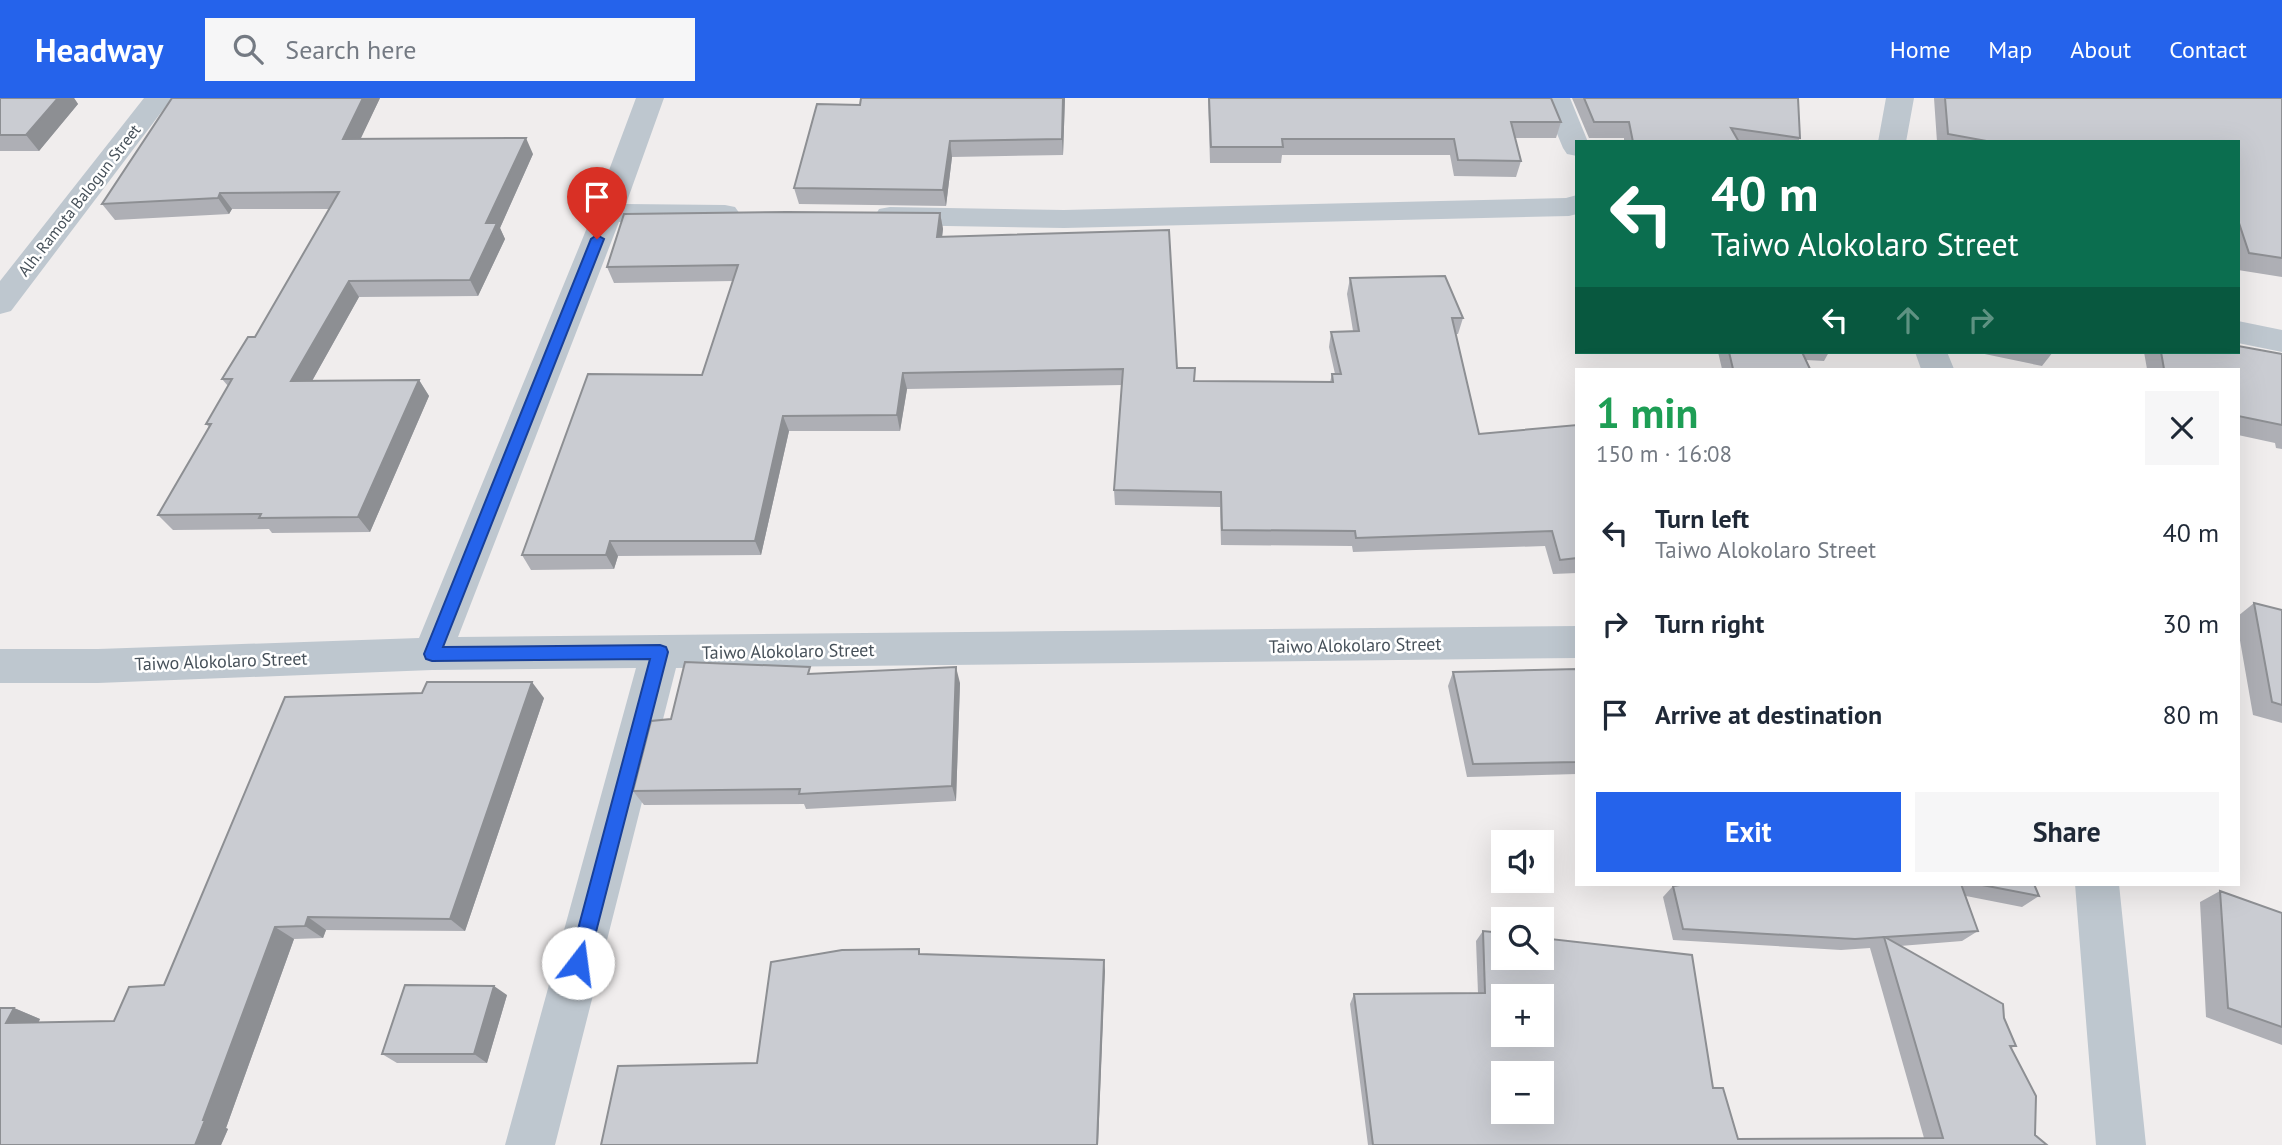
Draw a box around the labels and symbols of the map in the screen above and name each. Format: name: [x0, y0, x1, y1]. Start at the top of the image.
street label: Alh. Ramota Balogun Street: [13, 120, 145, 280]
pin: [567, 167, 627, 239]
street label: Taiwo Alokolaro Street: [1268, 632, 1442, 658]
street label: Taiwo Alokolaro Street: [701, 638, 875, 664]
street label: Taiwo Alokolaro Street: [134, 646, 308, 676]
position arrow: [541, 926, 615, 1000]

